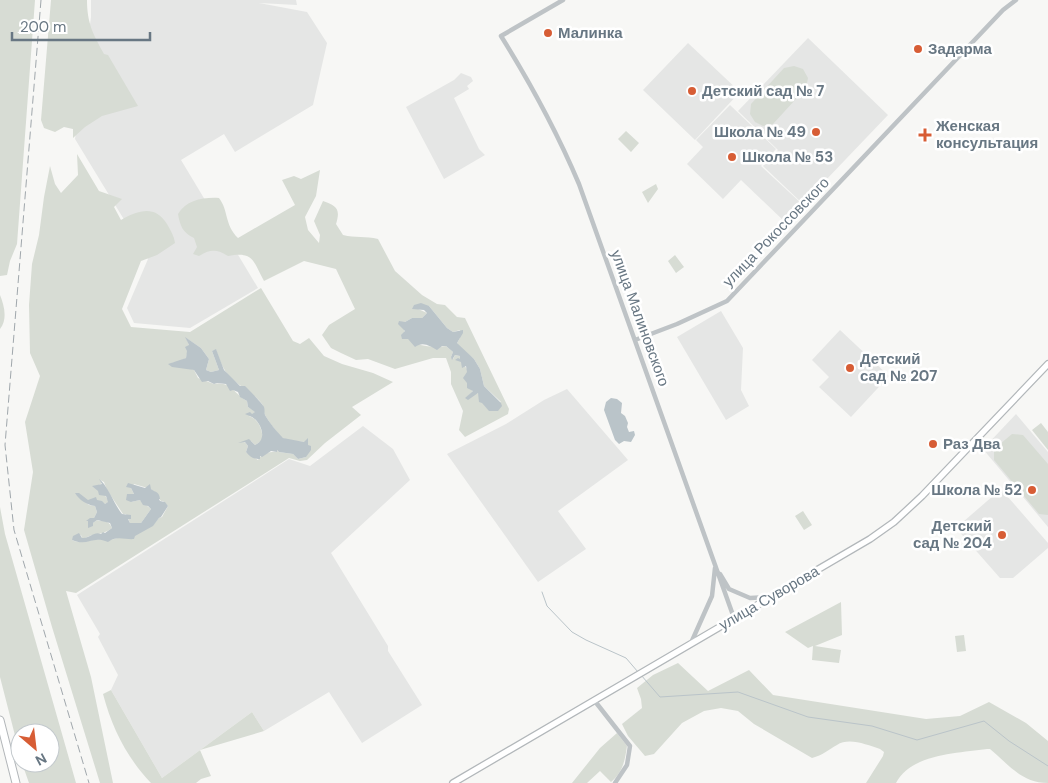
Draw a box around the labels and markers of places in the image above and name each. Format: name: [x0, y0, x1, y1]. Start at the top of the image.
place label: Малинка: [558, 23, 623, 43]
marker: Малинка: [542, 27, 554, 39]
place label: Задарма: [928, 39, 992, 59]
marker: Задарма: [912, 43, 924, 55]
place label: Детский сад № 7: [702, 81, 824, 101]
marker: Детский сад № 7: [686, 85, 698, 97]
place label: Женская консультация: [935, 116, 1038, 153]
place label: Школа № 49: [714, 122, 806, 142]
marker: Школа № 49: [810, 126, 822, 138]
marker: Женская консультация: [918, 128, 932, 142]
place label: Школа № 53: [742, 147, 833, 167]
marker: Школа № 53: [726, 151, 738, 163]
place label: Детский сад № 207: [860, 349, 937, 386]
marker: Детский сад № 207: [844, 362, 856, 374]
place label: Раз Два: [943, 434, 1001, 454]
marker: Раз Два: [927, 438, 939, 450]
place label: Школа № 52: [931, 480, 1022, 500]
marker: Школа № 52: [1026, 484, 1038, 496]
place label: Детский сад № 204: [913, 516, 992, 553]
marker: Детский сад № 204: [996, 529, 1008, 541]

